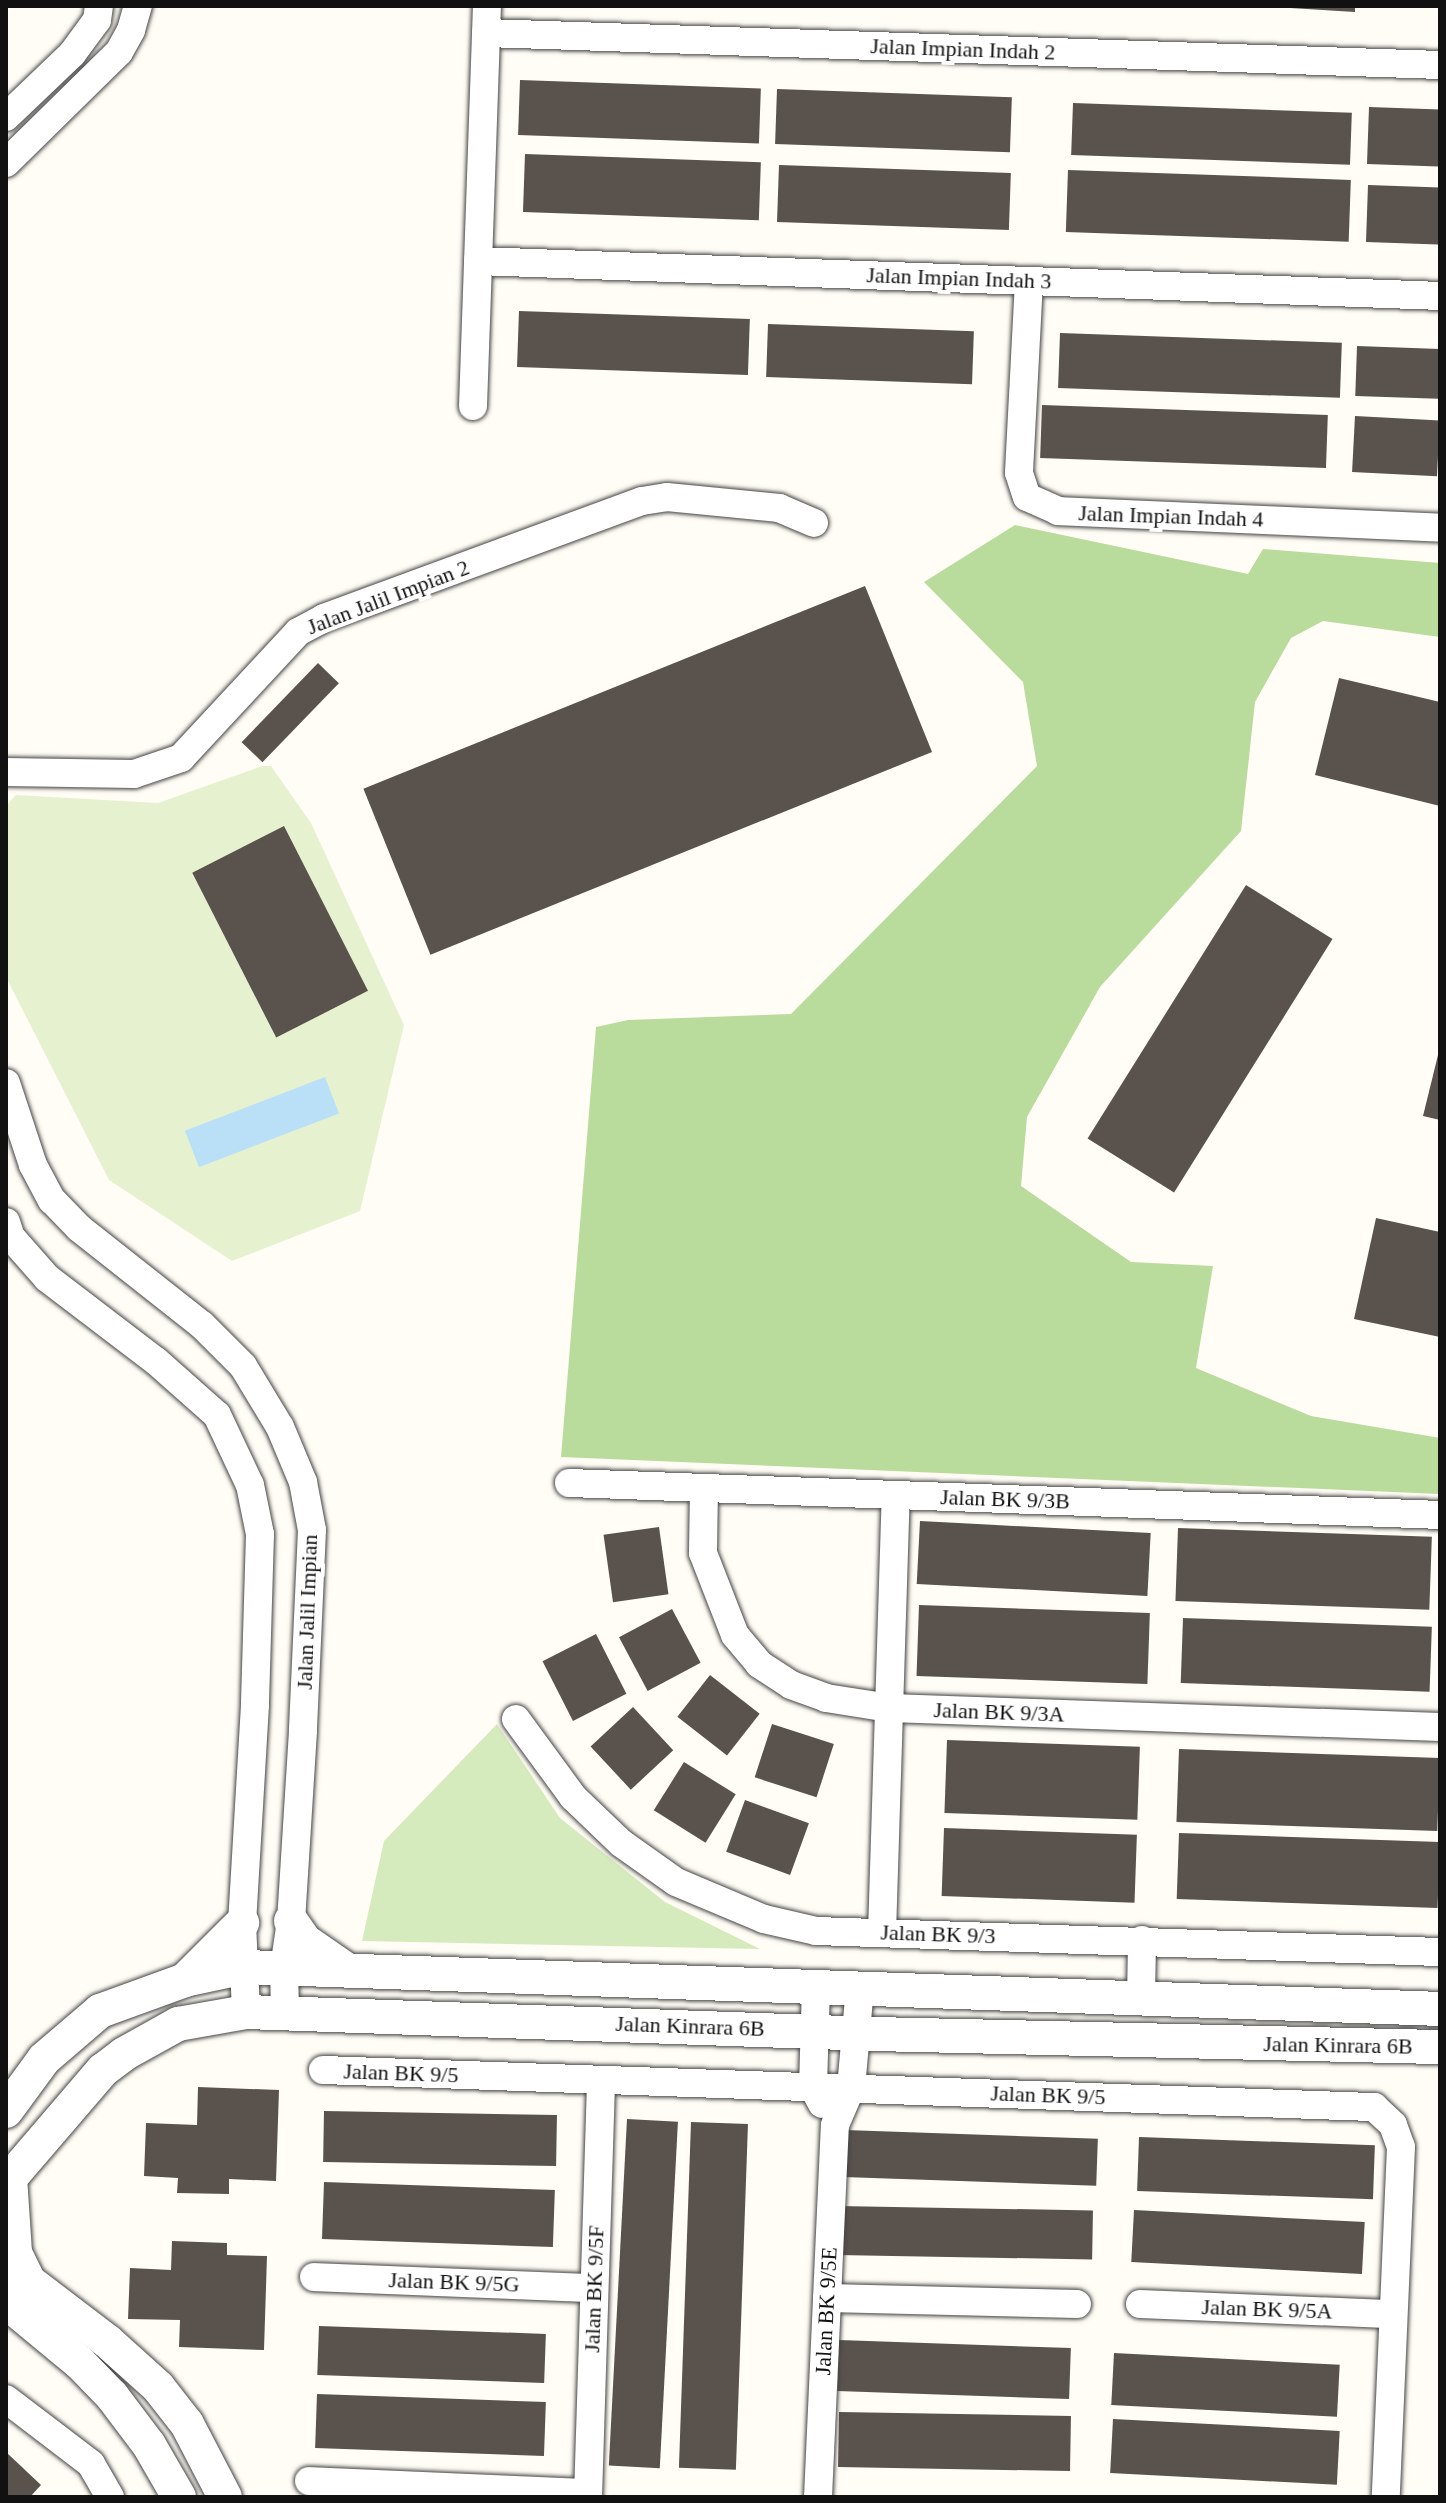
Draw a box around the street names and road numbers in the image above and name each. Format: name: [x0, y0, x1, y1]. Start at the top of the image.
street label: Jalan Impian Indah 2: [870, 33, 1056, 65]
street label: Jalan Impian Indah 3: [866, 262, 1052, 294]
street label: Jalan Impian Indah 4: [1078, 500, 1264, 532]
street label: Jalan Jalil Impian 2: [303, 554, 473, 640]
street label: Jalan BK 9/3B: [940, 1484, 1070, 1514]
street label: Jalan Jalil Impian: [291, 1534, 323, 1690]
street label: Jalan BK 9/3A: [933, 1697, 1065, 1727]
street label: Jalan BK 9/3: [880, 1919, 996, 1949]
street label: Jalan Kinrara 6B: [615, 2010, 765, 2042]
street label: Jalan Kinrara 6B: [1263, 2031, 1413, 2059]
street label: Jalan BK 9/5: [343, 2058, 459, 2088]
street label: Jalan BK 9/5: [990, 2080, 1106, 2110]
street label: Jalan BK 9/5F: [579, 2225, 609, 2353]
street label: Jalan BK 9/5E: [809, 2246, 843, 2376]
street label: Jalan BK 9/5G: [388, 2267, 520, 2297]
street label: Jalan BK 9/5A: [1201, 2294, 1333, 2324]

